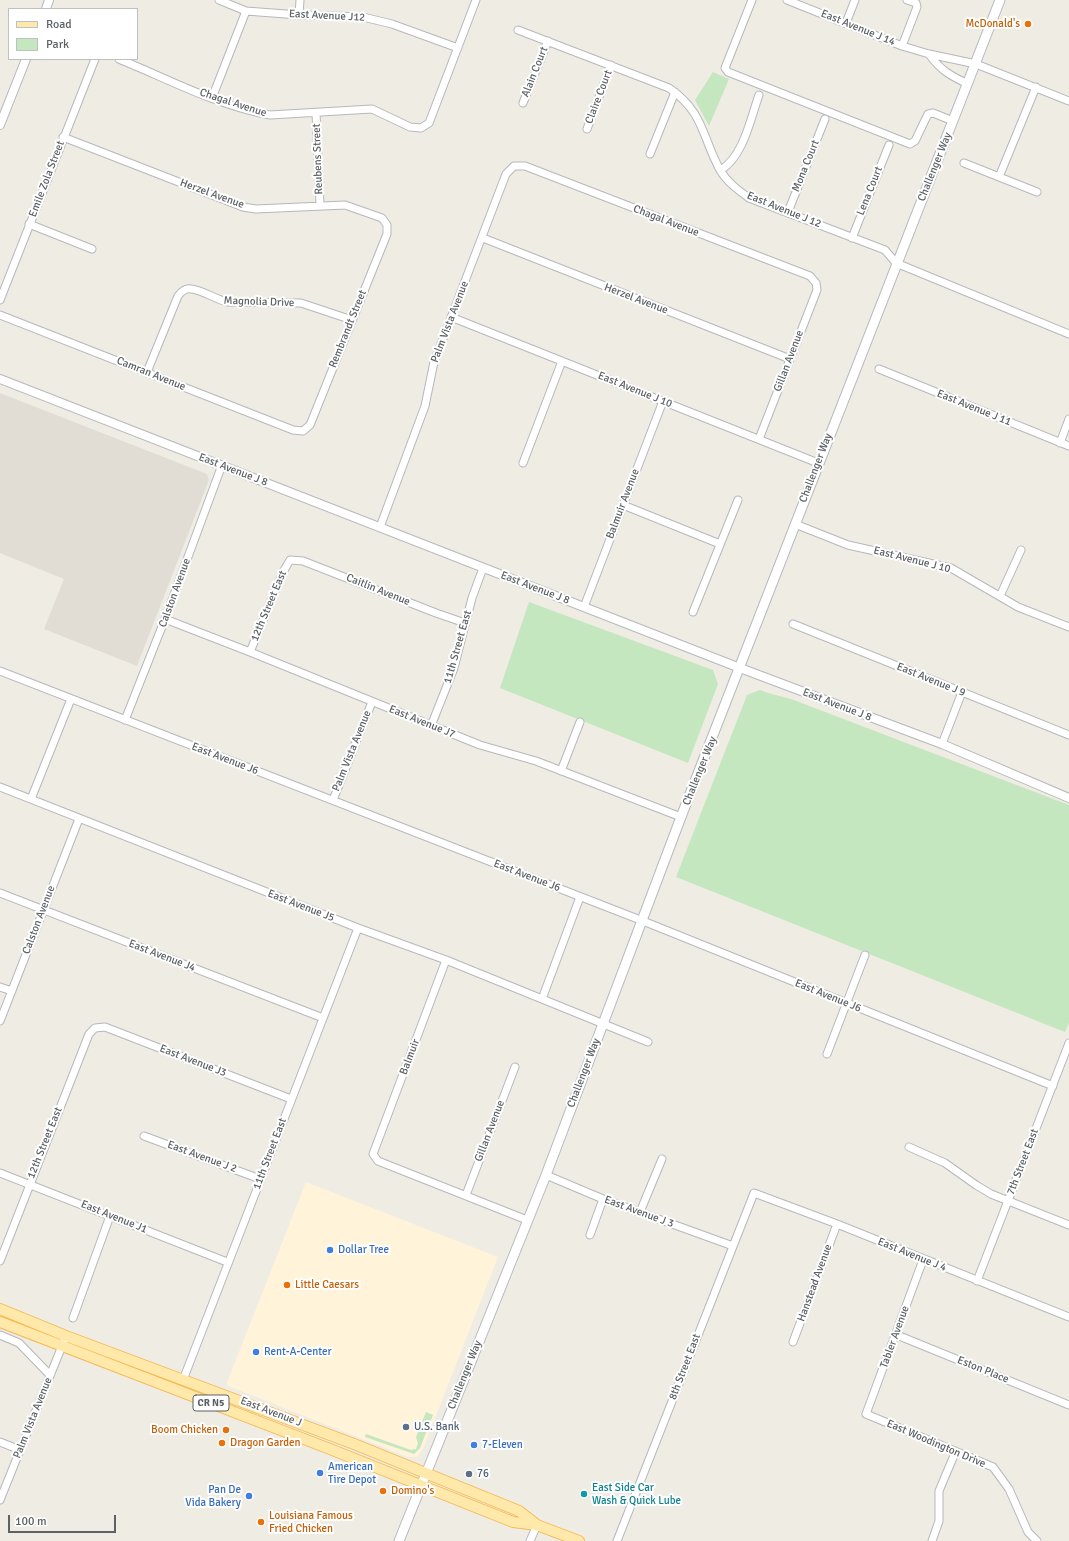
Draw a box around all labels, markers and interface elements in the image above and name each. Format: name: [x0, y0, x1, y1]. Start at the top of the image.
street label: East Avenue J12: [288, 7, 366, 25]
street label: East Avenue J 14: [819, 7, 897, 49]
legend: [8, 8, 138, 60]
text: Road: [46, 17, 72, 32]
place label: McDonald's: [965, 17, 1020, 31]
marker: McDonald's: [1023, 19, 1033, 29]
text: Park: [46, 37, 69, 52]
street label: Alain Court: [519, 45, 551, 99]
street label: Claire Court: [583, 68, 615, 126]
street label: Chagal Avenue: [198, 86, 268, 120]
street label: Reubens Street: [310, 123, 326, 195]
street label: Challenger Way: [915, 131, 955, 203]
street label: Mona Court: [790, 138, 822, 194]
street label: Emile Zola Street: [26, 139, 68, 219]
street label: Lena Court: [854, 165, 886, 217]
street label: Herzel Avenue: [178, 176, 246, 212]
street label: East Avenue J 12: [745, 189, 823, 231]
street label: Chagal Avenue: [631, 202, 701, 240]
street label: Palm Vista Avenue: [428, 279, 472, 365]
street label: Herzel Avenue: [602, 281, 670, 317]
street label: Rembrandt Street: [326, 288, 370, 370]
street label: Magnolia Drive: [223, 294, 295, 310]
street label: Gillan Avenue: [771, 328, 807, 394]
street label: Camran Avenue: [115, 354, 187, 394]
street label: East Avenue J 10: [596, 369, 674, 411]
street label: East Avenue J 11: [935, 387, 1013, 429]
street label: Challenger Way: [797, 431, 835, 505]
street label: East Avenue J 8: [197, 451, 269, 489]
street label: Balmuir Avenue: [604, 467, 642, 541]
street label: East Avenue J 10: [872, 544, 952, 576]
street label: Calston Avenue: [156, 557, 194, 629]
street label: 12th Street East: [248, 569, 290, 643]
street label: East Avenue J 8: [499, 569, 571, 607]
street label: Caitlin Avenue: [344, 571, 412, 609]
street label: 11th Street East: [441, 609, 475, 685]
street label: East Avenue J 9: [895, 660, 967, 700]
street label: East Avenue J 8: [801, 686, 873, 724]
street label: East Avenue J7: [387, 703, 457, 741]
street label: Palm Vista Avenue: [330, 708, 374, 794]
street label: Challenger Way: [680, 735, 720, 807]
street label: East Avenue J6: [190, 740, 260, 778]
street label: East Avenue J6: [492, 857, 562, 895]
street label: Calston Avenue: [20, 884, 58, 956]
street label: East Avenue J5: [266, 887, 336, 925]
street label: East Avenue J4: [127, 937, 197, 975]
street label: East Avenue J6: [793, 977, 863, 1015]
street label: Challenger Way: [565, 1036, 603, 1110]
street label: Balmuir: [397, 1037, 423, 1077]
street label: East Avenue J3: [158, 1042, 228, 1080]
street label: Gillan Avenue: [472, 1098, 508, 1164]
street label: 12th Street East: [25, 1105, 65, 1181]
street label: 11th Street East: [250, 1116, 290, 1192]
street label: 7th Street East: [1004, 1127, 1042, 1197]
street label: East Avenue J 2: [165, 1138, 239, 1176]
street label: East Avenue J 3: [602, 1193, 676, 1231]
street label: East Avenue J1: [79, 1198, 149, 1236]
street label: East Avenue J 4: [876, 1235, 948, 1275]
place label: Dollar Tree: [338, 1243, 389, 1257]
street label: Hanstead Avenue: [795, 1243, 835, 1323]
marker: Dollar Tree: [325, 1245, 335, 1255]
place label: Little Caesars: [295, 1278, 359, 1292]
marker: Little Caesars: [282, 1280, 292, 1290]
street label: Tabler Avenue: [878, 1304, 912, 1370]
street label: 8th Street East: [666, 1332, 704, 1402]
street label: Challenger Way: [445, 1339, 485, 1411]
place label: Rent-A-Center: [264, 1345, 332, 1359]
marker: Rent-A-Center: [251, 1347, 261, 1357]
street label: Eston Place: [955, 1354, 1011, 1386]
street label: Palm Vista Avenue: [11, 1375, 55, 1461]
street label: East Avenue J: [238, 1394, 304, 1430]
road number: CR N5: [193, 1395, 229, 1411]
street label: East Woodington Drive: [885, 1417, 987, 1471]
place label: U.S. Bank: [414, 1420, 459, 1434]
marker: U.S. Bank: [401, 1422, 411, 1432]
place label: Boom Chicken: [151, 1423, 218, 1437]
marker: Boom Chicken: [221, 1425, 231, 1435]
place label: Dragon Garden: [230, 1436, 301, 1450]
marker: Dragon Garden: [217, 1438, 227, 1448]
place label: 7-Eleven: [482, 1438, 523, 1452]
marker: 7-Eleven: [469, 1440, 479, 1450]
place label: American Tire Depot: [328, 1460, 376, 1486]
place label: 76: [477, 1467, 489, 1481]
marker: American Tire Depot: [315, 1468, 325, 1478]
marker: 76: [464, 1469, 474, 1479]
place label: East Side Car Wash & Quick Lube: [592, 1481, 681, 1507]
place label: Pan De Vida Bakery: [185, 1483, 241, 1509]
place label: Domino's: [391, 1484, 434, 1498]
marker: Domino's: [378, 1486, 388, 1496]
marker: East Side Car Wash & Quick Lube: [579, 1489, 589, 1499]
marker: Pan De Vida Bakery: [244, 1491, 254, 1501]
scale bar: [10, 1507, 118, 1533]
place label: Louisiana Famous Fried Chicken: [269, 1509, 353, 1535]
text: 100 m: [15, 1514, 47, 1529]
marker: Louisiana Famous Fried Chicken: [256, 1517, 266, 1527]

